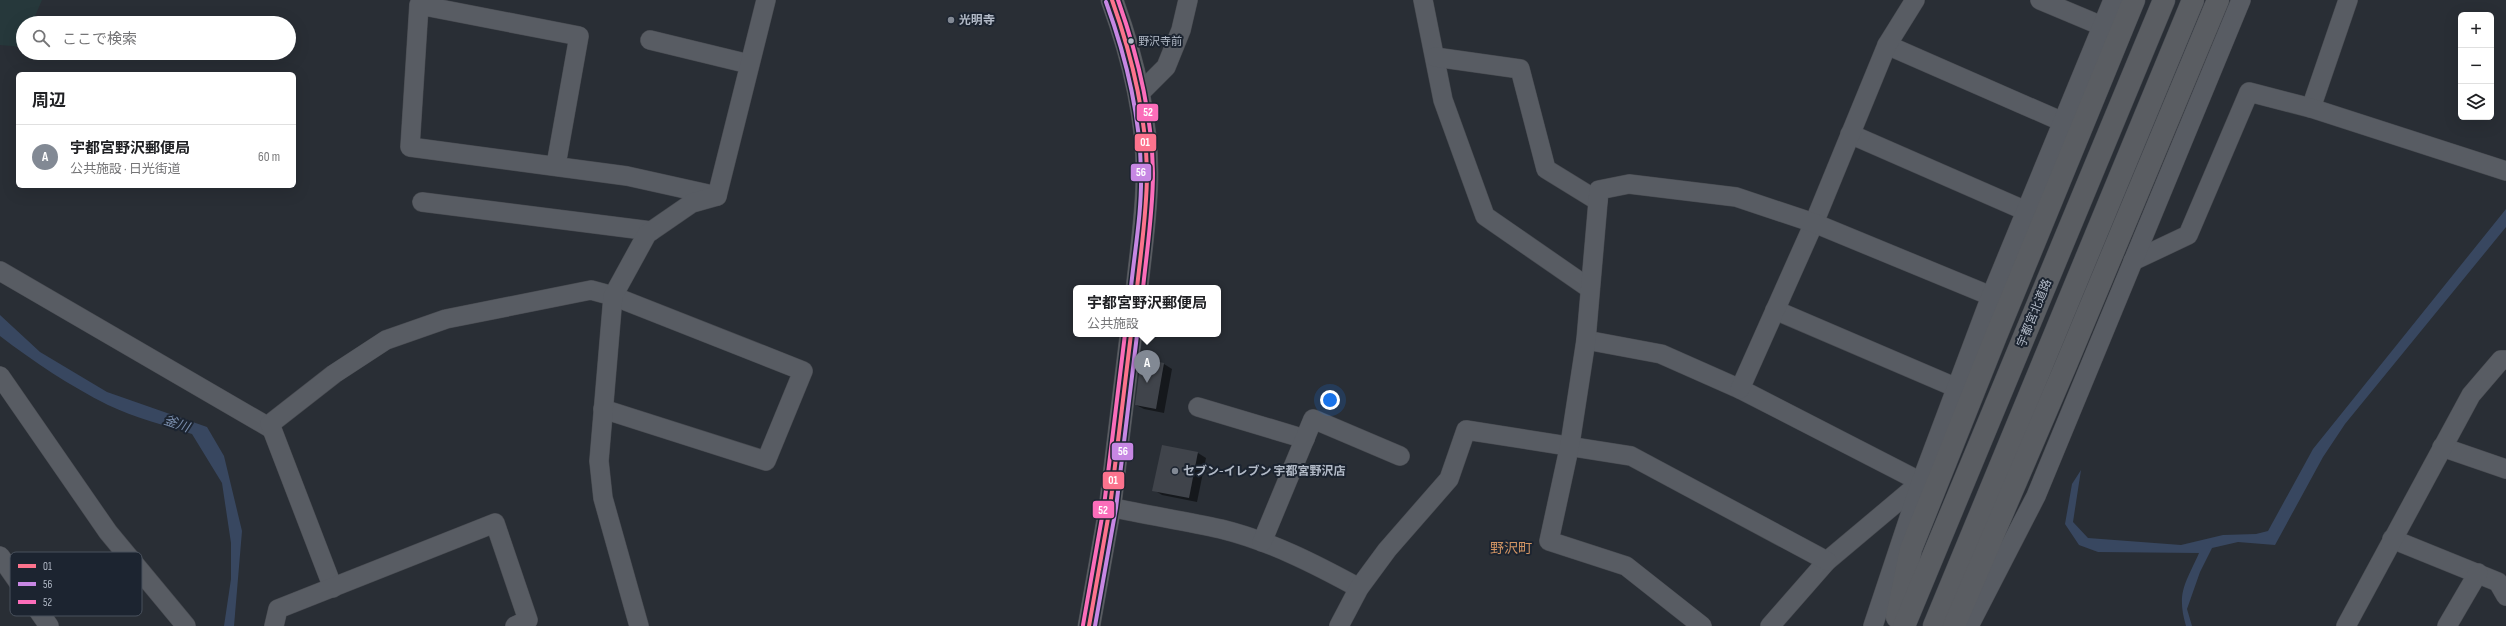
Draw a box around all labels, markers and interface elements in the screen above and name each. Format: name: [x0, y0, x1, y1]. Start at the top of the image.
map controls: [2458, 12, 2494, 120]
button: +: [2458, 12, 2494, 48]
place label: 光明寺: [959, 13, 995, 28]
marker: 光明寺: [946, 15, 956, 25]
search box: [16, 16, 296, 60]
icon: search: [30, 27, 52, 49]
text: ここで検索: [62, 30, 137, 49]
place label: 野沢寺前: [1138, 35, 1182, 48]
marker: 野沢寺前: [1126, 36, 1136, 46]
button: −: [2458, 48, 2494, 84]
button: layers: [2458, 84, 2494, 120]
text: 周辺: [32, 91, 66, 111]
line badge: 52: [1136, 103, 1159, 122]
text: 52: [1143, 106, 1153, 119]
line badge: 01: [1134, 133, 1157, 152]
text: 01: [1140, 136, 1150, 149]
text: 宇都宮野沢郵便局: [70, 139, 190, 158]
text: A: [42, 149, 48, 165]
text: 60 m: [258, 149, 280, 165]
text: 公共施設 · 日光街道: [70, 161, 181, 177]
line badge: 56: [1130, 163, 1152, 182]
text: 56: [1136, 166, 1146, 179]
street label: 宇都宮北道路: [2014, 277, 2055, 349]
popup: [1073, 285, 1221, 337]
text: 宇都宮野沢郵便局: [1087, 294, 1207, 313]
text: 公共施設: [1087, 316, 1139, 332]
pin: A: [1134, 350, 1160, 383]
your location: [1320, 390, 1340, 410]
water label: 釜川: [162, 412, 193, 436]
line badge: 56: [1111, 442, 1134, 461]
text: 56: [1118, 445, 1128, 458]
place label: セブン-イレブン 宇都宮野沢店: [1183, 464, 1345, 479]
marker: セブン-イレブン 宇都宮野沢店: [1170, 466, 1180, 476]
line badge: 01: [1102, 471, 1125, 490]
text: 01: [1108, 474, 1118, 487]
line badge: 52: [1092, 500, 1115, 519]
text: 52: [1098, 504, 1108, 517]
district label: 野沢町: [1490, 540, 1532, 557]
legend: [10, 552, 142, 616]
text: 01: [43, 560, 52, 573]
text: 56: [43, 578, 52, 591]
text: 52: [43, 596, 52, 609]

